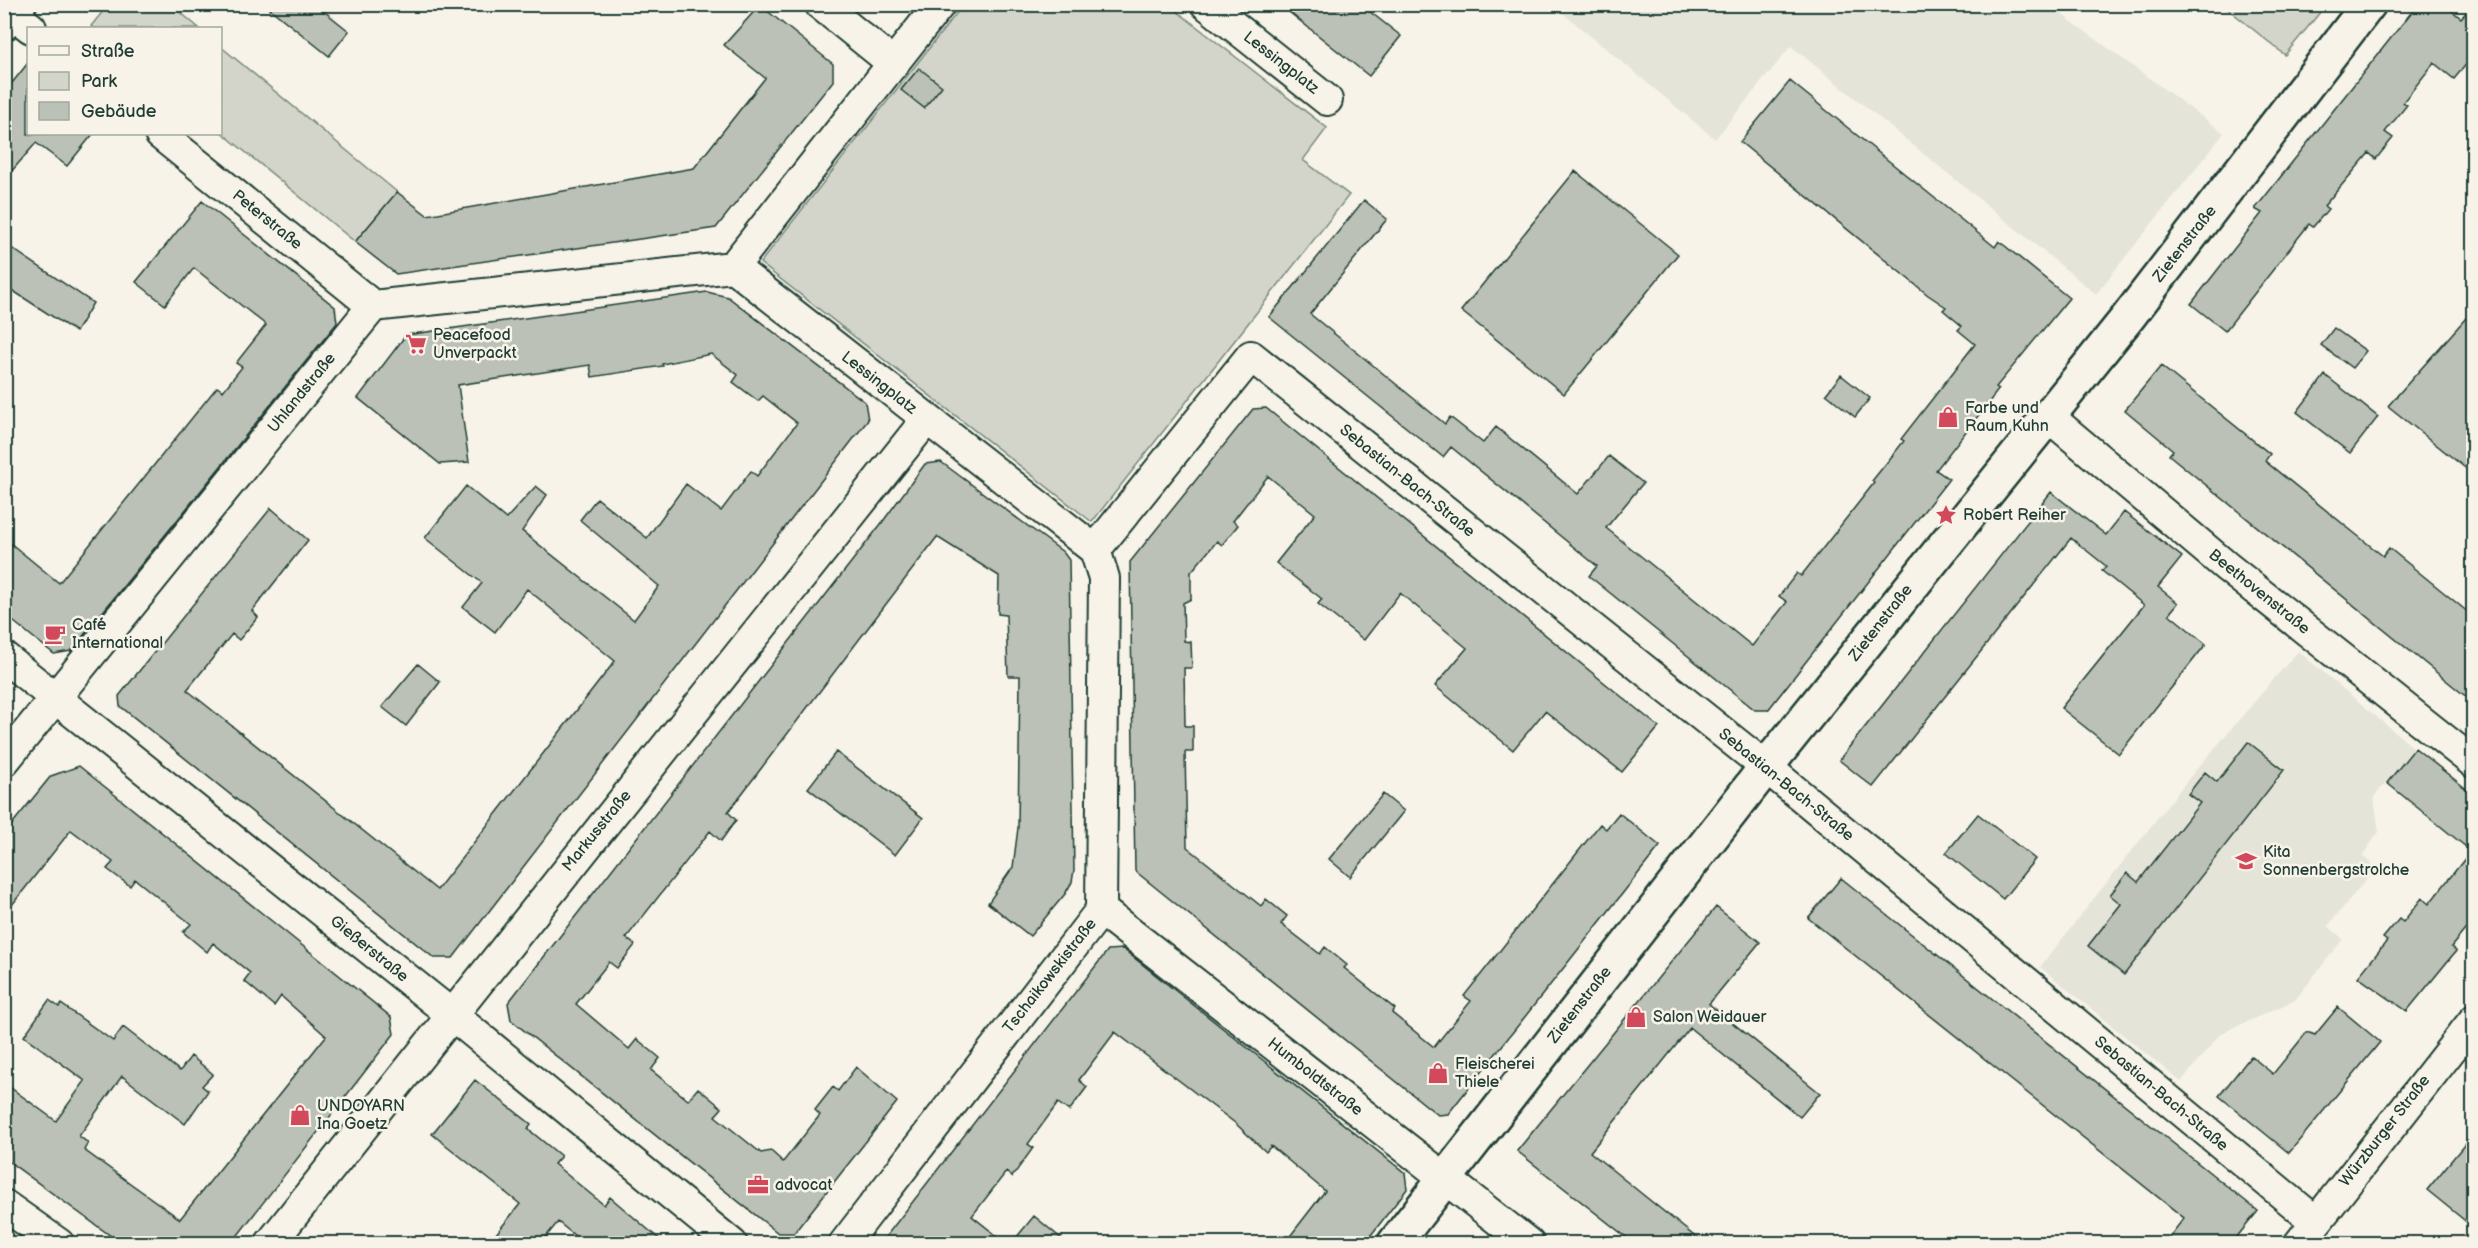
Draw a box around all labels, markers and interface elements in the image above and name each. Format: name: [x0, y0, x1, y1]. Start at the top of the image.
legend: [27, 27, 222, 135]
street label: Lessingplatz: [1240, 28, 1323, 99]
text: Straße: [81, 41, 135, 62]
text: Park: [81, 71, 117, 92]
text: Gebäude: [81, 101, 157, 122]
street label: Peterstraße: [228, 186, 306, 254]
street label: Zietenstraße: [2149, 202, 2221, 287]
place label: Peacefood Unverpackt: [433, 326, 517, 363]
supermarket icon: Peacefood Unverpackt: [404, 332, 428, 356]
street label: Lessingplatz: [838, 348, 921, 419]
street label: Uhlandstraße: [264, 349, 340, 437]
place label: Farbe und Raum Kuhn: [1965, 399, 2049, 436]
shop icon: Farbe und Raum Kuhn: [1936, 405, 1960, 429]
street label: Sebastian-Bach-Straße: [1336, 421, 1479, 542]
place icon: Robert Reiher: [1934, 503, 1958, 527]
place label: Robert Reiher: [1963, 506, 2066, 525]
street label: Beethovenstraße: [2205, 545, 2314, 639]
street label: Zietenstraße: [1845, 581, 1917, 666]
place label: Café International: [72, 616, 163, 653]
cafe icon: Café International: [43, 622, 67, 646]
street label: Sebastian-Bach-Straße: [1715, 725, 1858, 846]
street label: Markusstraße: [558, 786, 636, 875]
place label: Kita Sonnenbergstrolche: [2263, 843, 2410, 880]
school or university icon: Kita Sonnenbergstrolche: [2234, 849, 2258, 873]
street label: Gießerstraße: [326, 912, 412, 987]
street label: Tschaikowskistraße: [999, 914, 1101, 1037]
street label: Zietenstraße: [1544, 963, 1616, 1048]
shop icon: Salon Weidauer: [1624, 1005, 1648, 1029]
place label: Salon Weidauer: [1653, 1008, 1767, 1027]
street label: Sebastian-Bach-Straße: [2090, 1033, 2232, 1156]
street label: Humboldtstraße: [1264, 1034, 1367, 1120]
place label: Fleischerei Thiele: [1455, 1055, 1535, 1092]
shop icon: Fleischerei Thiele: [1426, 1061, 1450, 1085]
street label: Würzburger Straße: [2336, 1071, 2435, 1190]
place label: UNDOYARN Ina Goetz: [317, 1097, 405, 1134]
shop icon: UNDOYARN Ina Goetz: [288, 1103, 312, 1127]
office icon: advocat: [746, 1173, 770, 1197]
place label: advocat: [775, 1176, 832, 1195]

